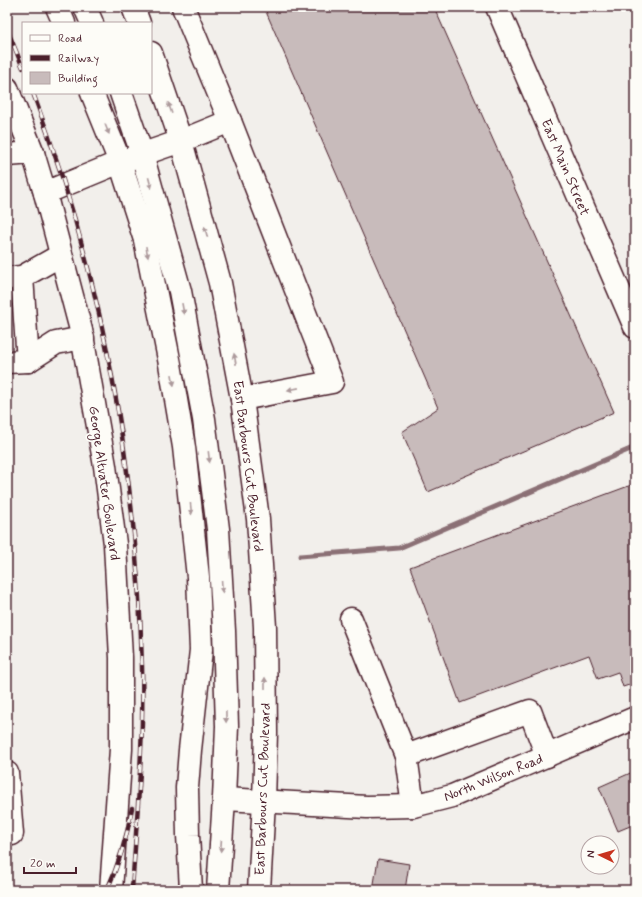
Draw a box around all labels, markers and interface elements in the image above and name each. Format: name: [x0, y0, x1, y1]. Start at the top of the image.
legend: [22, 22, 152, 94]
text: Road: [58, 31, 82, 47]
text: Railway: [58, 51, 100, 67]
text: Building: [58, 71, 98, 88]
one-way arrow: [167, 101, 173, 113]
street label: East Main Street: [537, 116, 594, 219]
one-way arrow: [104, 124, 110, 136]
one-way arrow: [147, 178, 153, 190]
one-way arrow: [203, 226, 209, 238]
one-way arrow: [145, 246, 151, 259]
one-way arrow: [180, 303, 186, 315]
one-way arrow: [231, 353, 237, 365]
one-way arrow: [170, 374, 176, 386]
street label: East Barbours Cut Boulevard: [229, 379, 267, 553]
one-way arrow: [287, 387, 300, 393]
street label: George Altvater Boulevard: [83, 405, 124, 562]
one-way arrow: [205, 451, 212, 463]
one-way arrow: [188, 503, 194, 515]
one-way arrow: [218, 581, 225, 593]
one-way arrow: [262, 677, 269, 689]
street label: East Barbours Cut Boulevard: [251, 702, 275, 876]
one-way arrow: [223, 711, 230, 723]
street label: North Wilson Road: [441, 750, 546, 806]
north arrow: [580, 835, 620, 875]
one-way arrow: [217, 840, 224, 852]
scale bar: [24, 849, 76, 875]
text: N: [584, 850, 598, 858]
text: 20 m: [30, 856, 56, 872]

